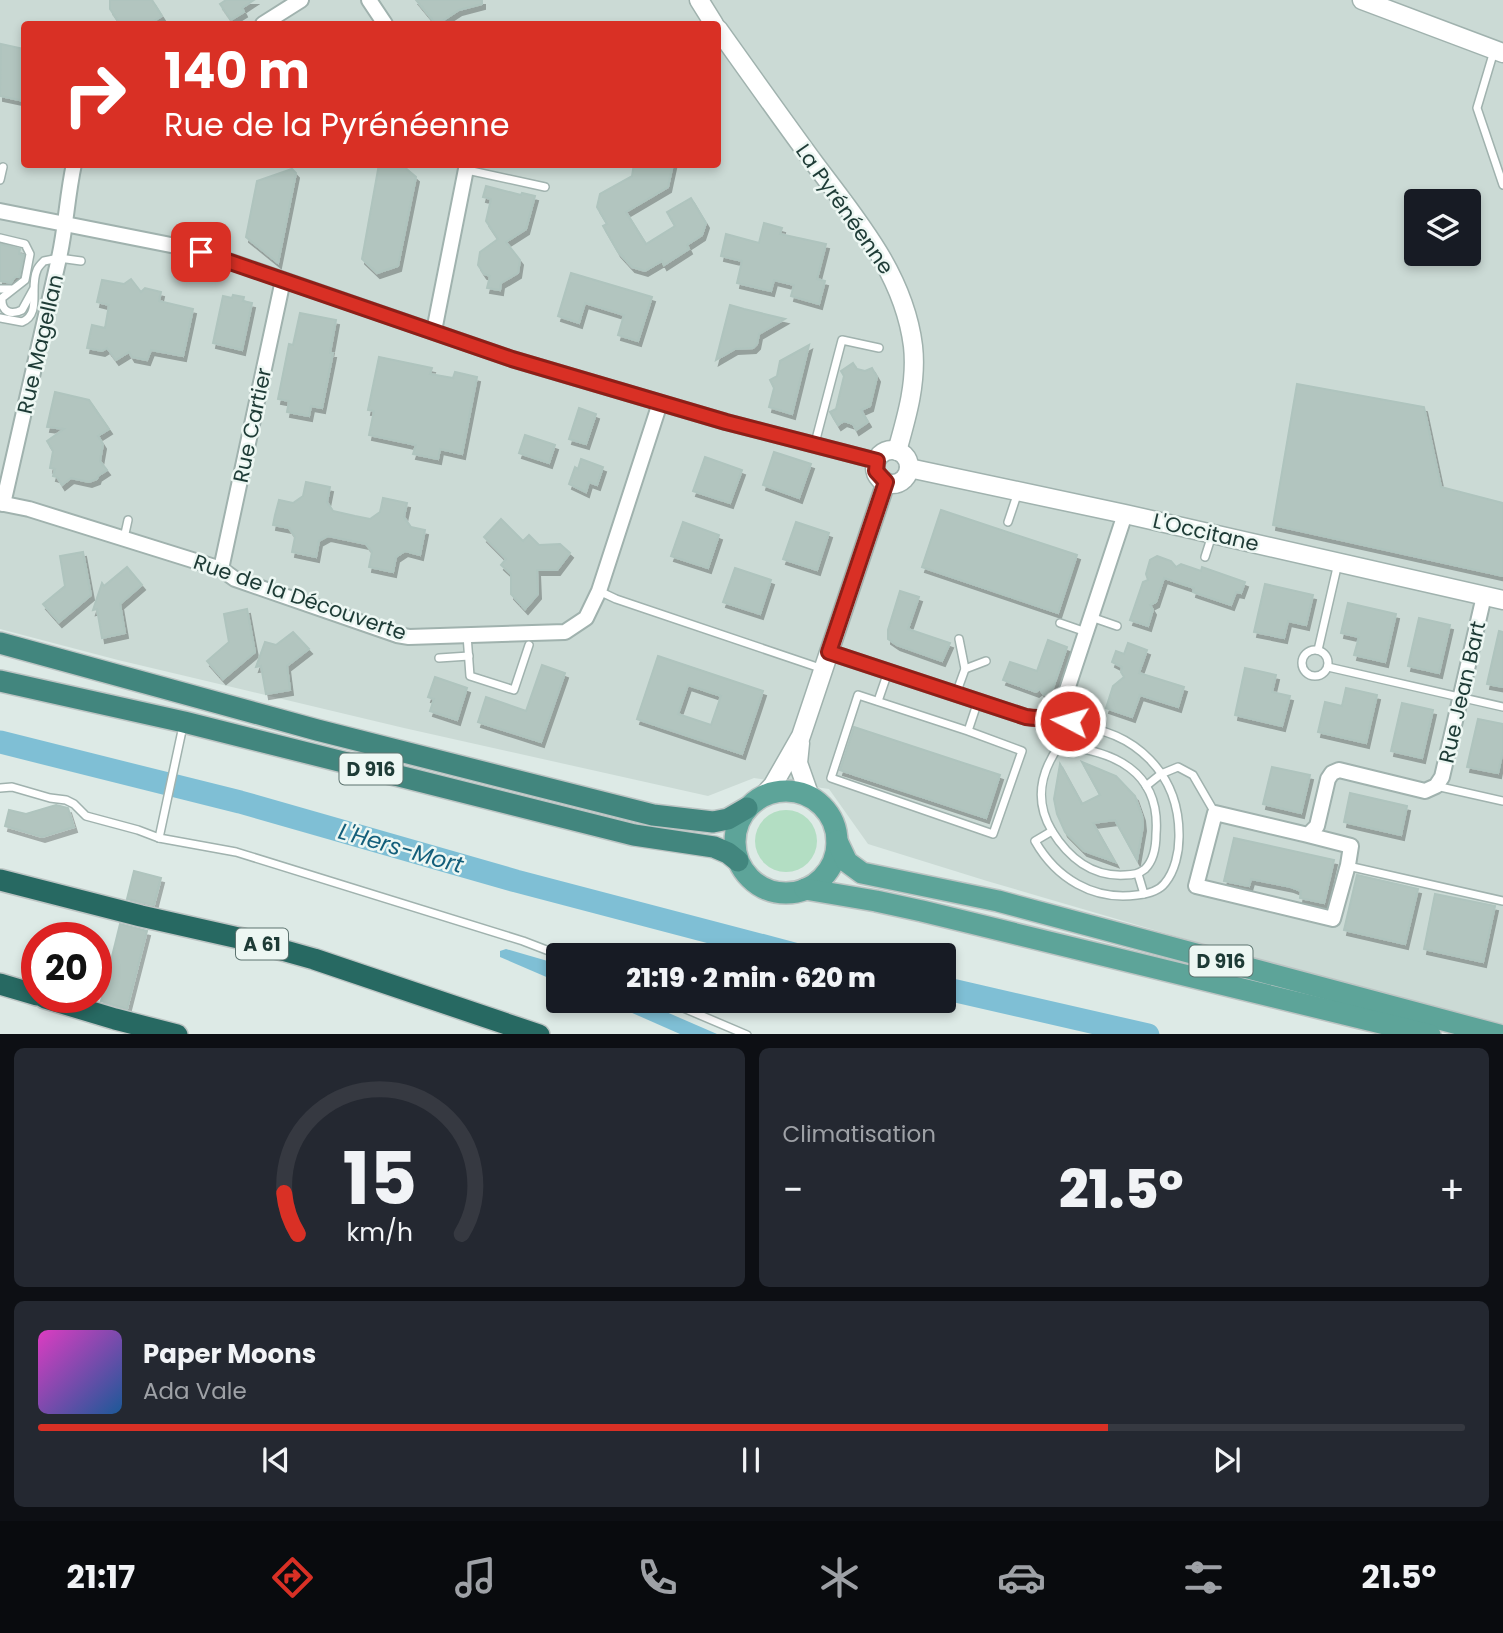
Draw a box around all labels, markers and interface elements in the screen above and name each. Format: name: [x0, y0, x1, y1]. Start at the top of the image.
text: 140 m: [164, 37, 310, 105]
icon: right: [49, 49, 140, 140]
text: Rue de la Pyrénéenne: [164, 102, 510, 147]
street label: La Pyrénéenne: [789, 138, 901, 280]
map controls: [1404, 189, 1481, 266]
button: layers: [1404, 189, 1481, 266]
pin: [171, 222, 231, 282]
icon: arrive: [182, 233, 220, 271]
street label: Rue Magellan: [10, 271, 70, 417]
street label: Rue Cartier: [226, 365, 278, 485]
street label: L'Occitane: [1150, 506, 1262, 558]
street label: Rue de la Découverte: [190, 547, 410, 647]
street label: Rue Jean Bart: [1432, 618, 1492, 766]
position arrow: [1033, 684, 1107, 758]
road number: D 916: [340, 754, 402, 784]
water label: L'Hers-Mort: [335, 815, 468, 881]
speed limit sign: 20: [21, 922, 112, 1013]
road number: A 61: [236, 928, 288, 960]
road number: D 916: [1190, 945, 1252, 976]
text: 21:19 · 2 min · 620 m: [626, 960, 876, 996]
text: Climatisation: [783, 1118, 936, 1150]
text: 15: [342, 1128, 417, 1229]
text: 21.5°: [1059, 1153, 1183, 1226]
text: −: [783, 1163, 803, 1216]
text: +: [1439, 1163, 1465, 1216]
text: km/h: [346, 1214, 413, 1249]
text: Paper Moons: [143, 1336, 316, 1372]
text: Ada Vale: [143, 1375, 247, 1407]
icon: previous: [257, 1441, 295, 1479]
icon: pause: [732, 1441, 770, 1479]
icon: next: [1208, 1441, 1246, 1479]
icon: directions: [268, 1553, 317, 1602]
icon: music: [451, 1553, 500, 1602]
icon: phone: [633, 1553, 682, 1602]
icon: climate: [815, 1553, 864, 1602]
icon: car: [997, 1553, 1046, 1602]
icon: filters: [1179, 1553, 1228, 1602]
text: 21:17: [67, 1554, 135, 1599]
text: 21.5°: [1361, 1554, 1436, 1599]

